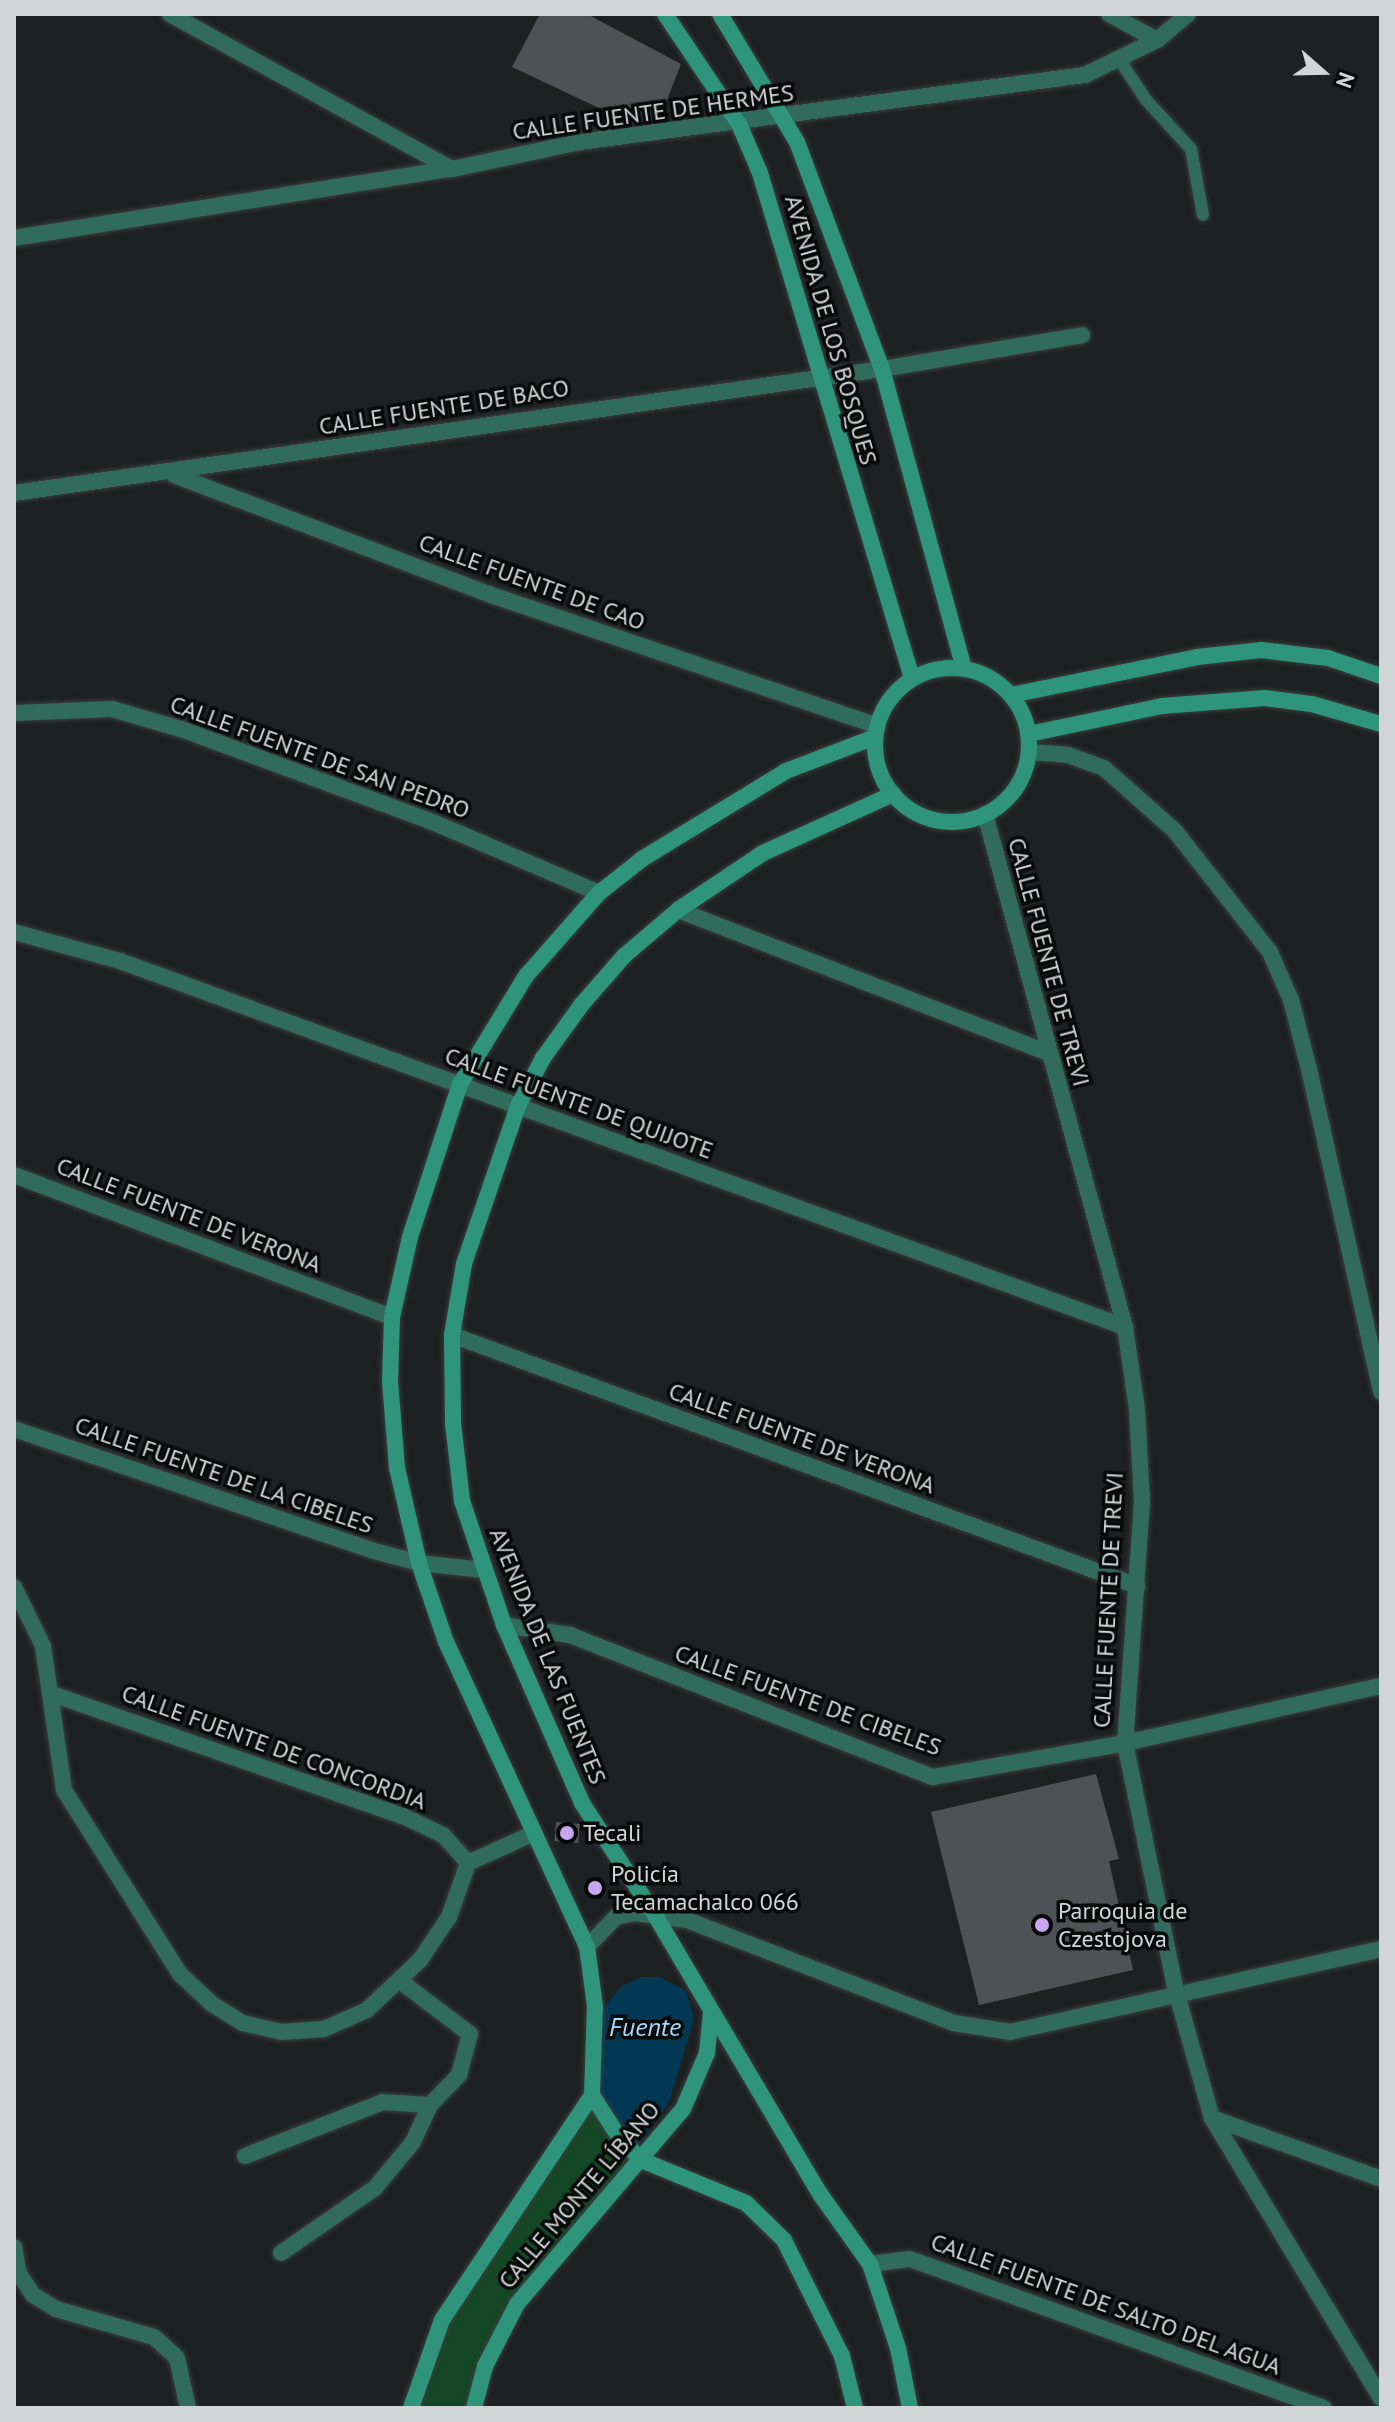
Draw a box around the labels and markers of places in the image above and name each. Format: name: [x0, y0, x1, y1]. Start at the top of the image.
place label: Tecali: [583, 1819, 641, 1847]
marker: Tecali: [558, 1824, 576, 1842]
place label: Policía Tecamachalco 066: [611, 1860, 799, 1916]
marker: Policía Tecamachalco 066: [586, 1879, 604, 1897]
place label: Parroquia de Czestojova: [1058, 1897, 1187, 1953]
marker: Parroquia de Czestojova: [1033, 1916, 1051, 1934]

